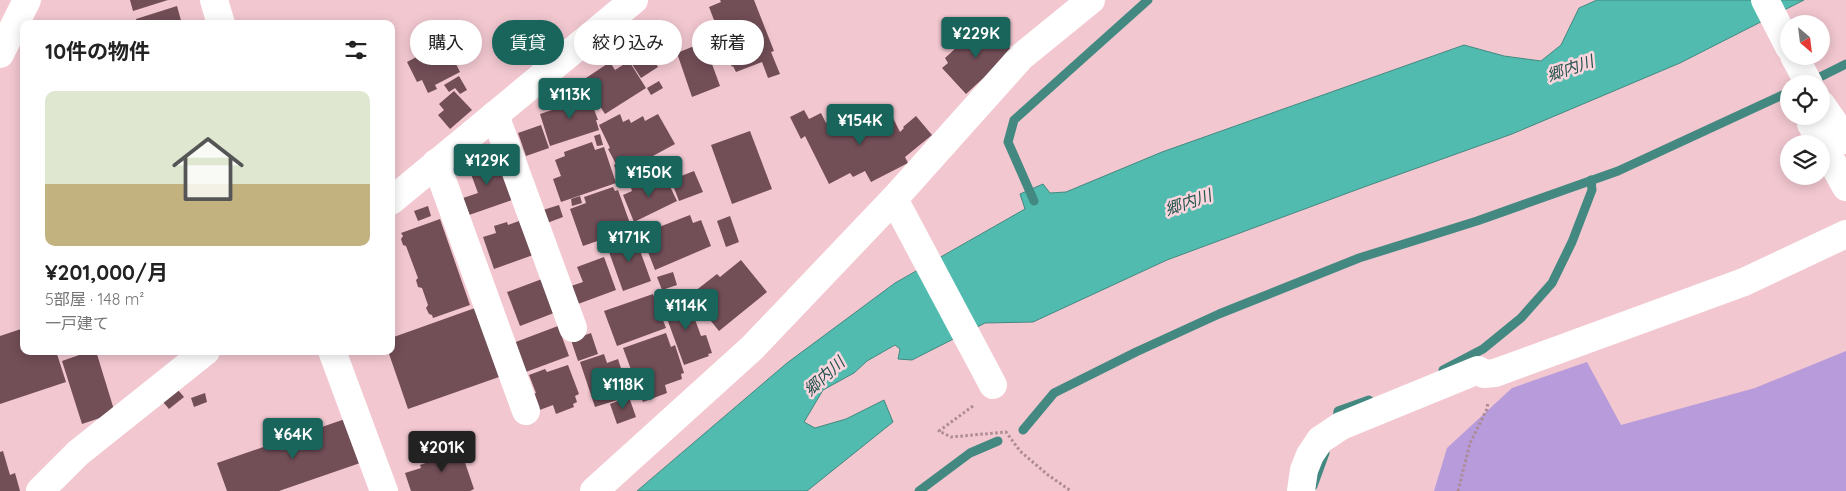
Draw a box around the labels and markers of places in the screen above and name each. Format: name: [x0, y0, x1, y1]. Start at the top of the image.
pin: ¥229K: [941, 17, 1011, 59]
pin: ¥113K: [535, 78, 605, 120]
pin: ¥154K: [825, 104, 895, 146]
pin: ¥129K: [452, 144, 522, 186]
pin: ¥150K: [614, 156, 684, 198]
pin: ¥171K: [594, 220, 664, 263]
pin: ¥114K: [651, 288, 721, 331]
pin: ¥118K: [588, 368, 658, 410]
pin: ¥64K: [263, 418, 323, 460]
pin: ¥201K: [407, 430, 477, 473]

